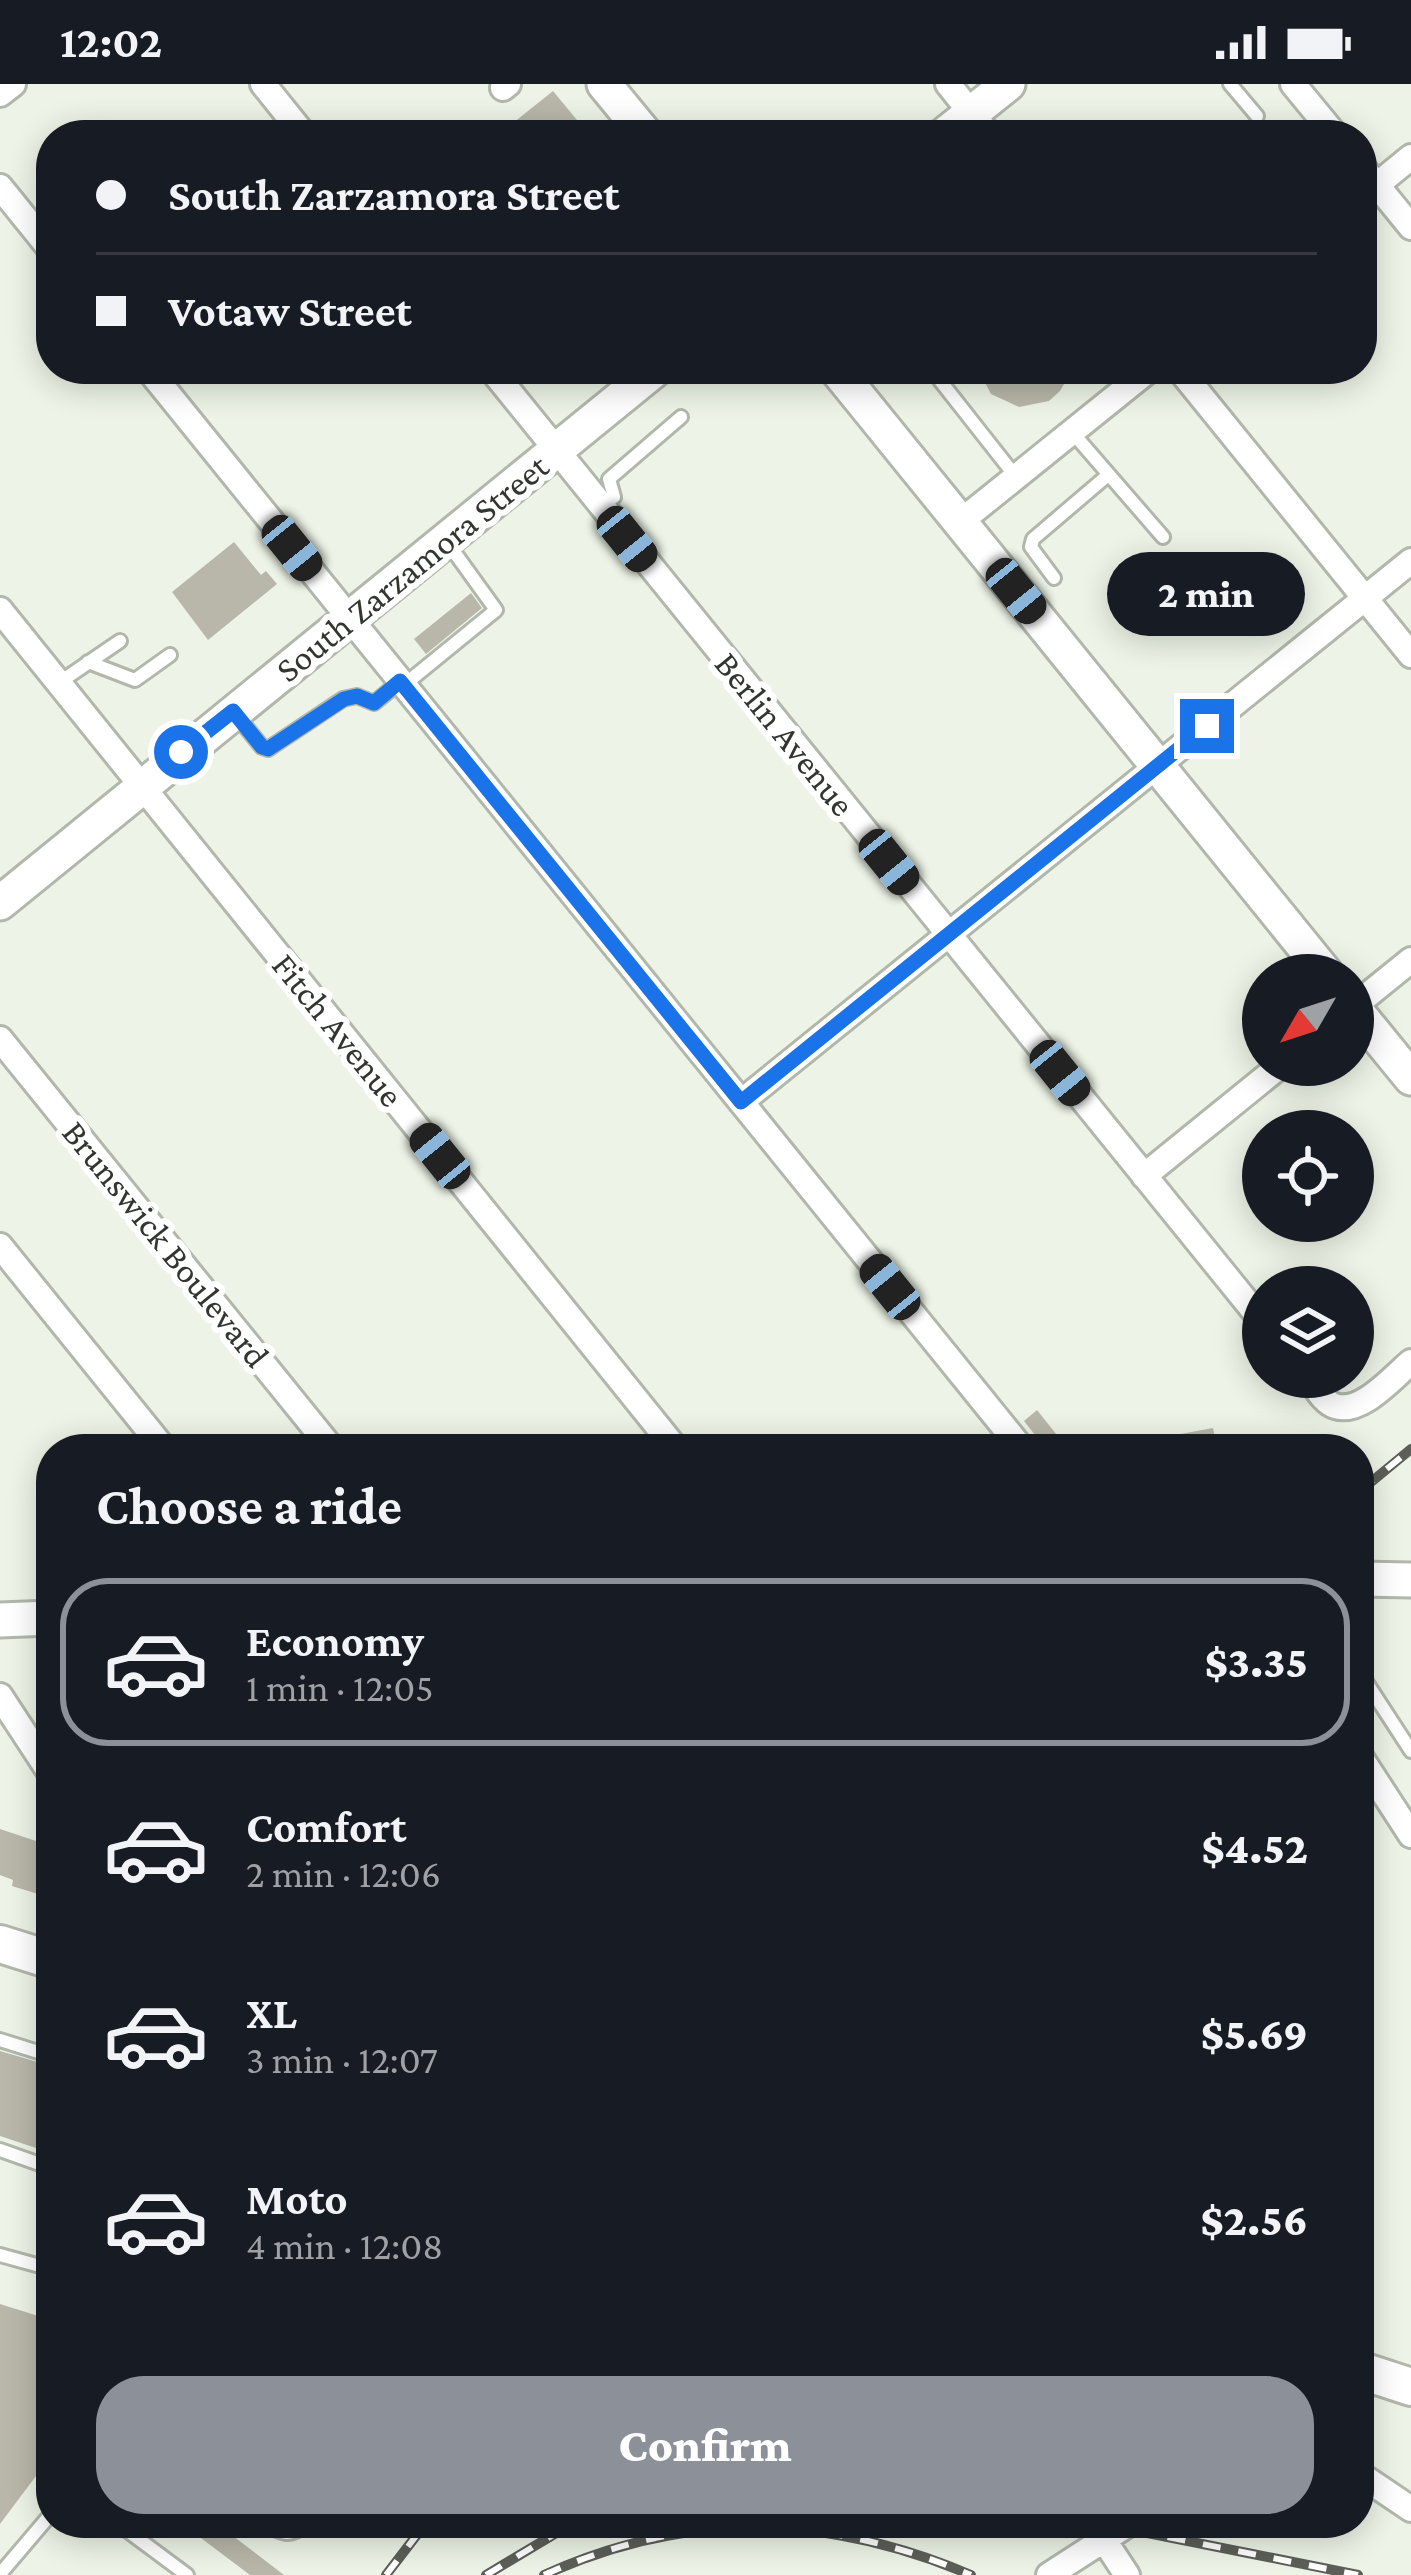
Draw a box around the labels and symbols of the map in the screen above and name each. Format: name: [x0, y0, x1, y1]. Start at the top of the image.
street label: South Zarzamora Street: [268, 445, 557, 690]
car: [590, 500, 664, 578]
car: [255, 509, 329, 587]
car: [979, 552, 1053, 630]
callout: 2 min: [1108, 552, 1306, 636]
street label: Berlin Avenue: [707, 644, 863, 824]
route end: [1180, 699, 1234, 753]
route start: [154, 725, 208, 779]
car: [852, 823, 926, 901]
street label: Fitch Avenue: [264, 945, 412, 1115]
north arrow: [1242, 954, 1374, 1086]
car: [1023, 1034, 1097, 1112]
street label: Brunswick Boulevard: [54, 1113, 278, 1375]
car: [403, 1117, 477, 1195]
car: [853, 1248, 927, 1326]

